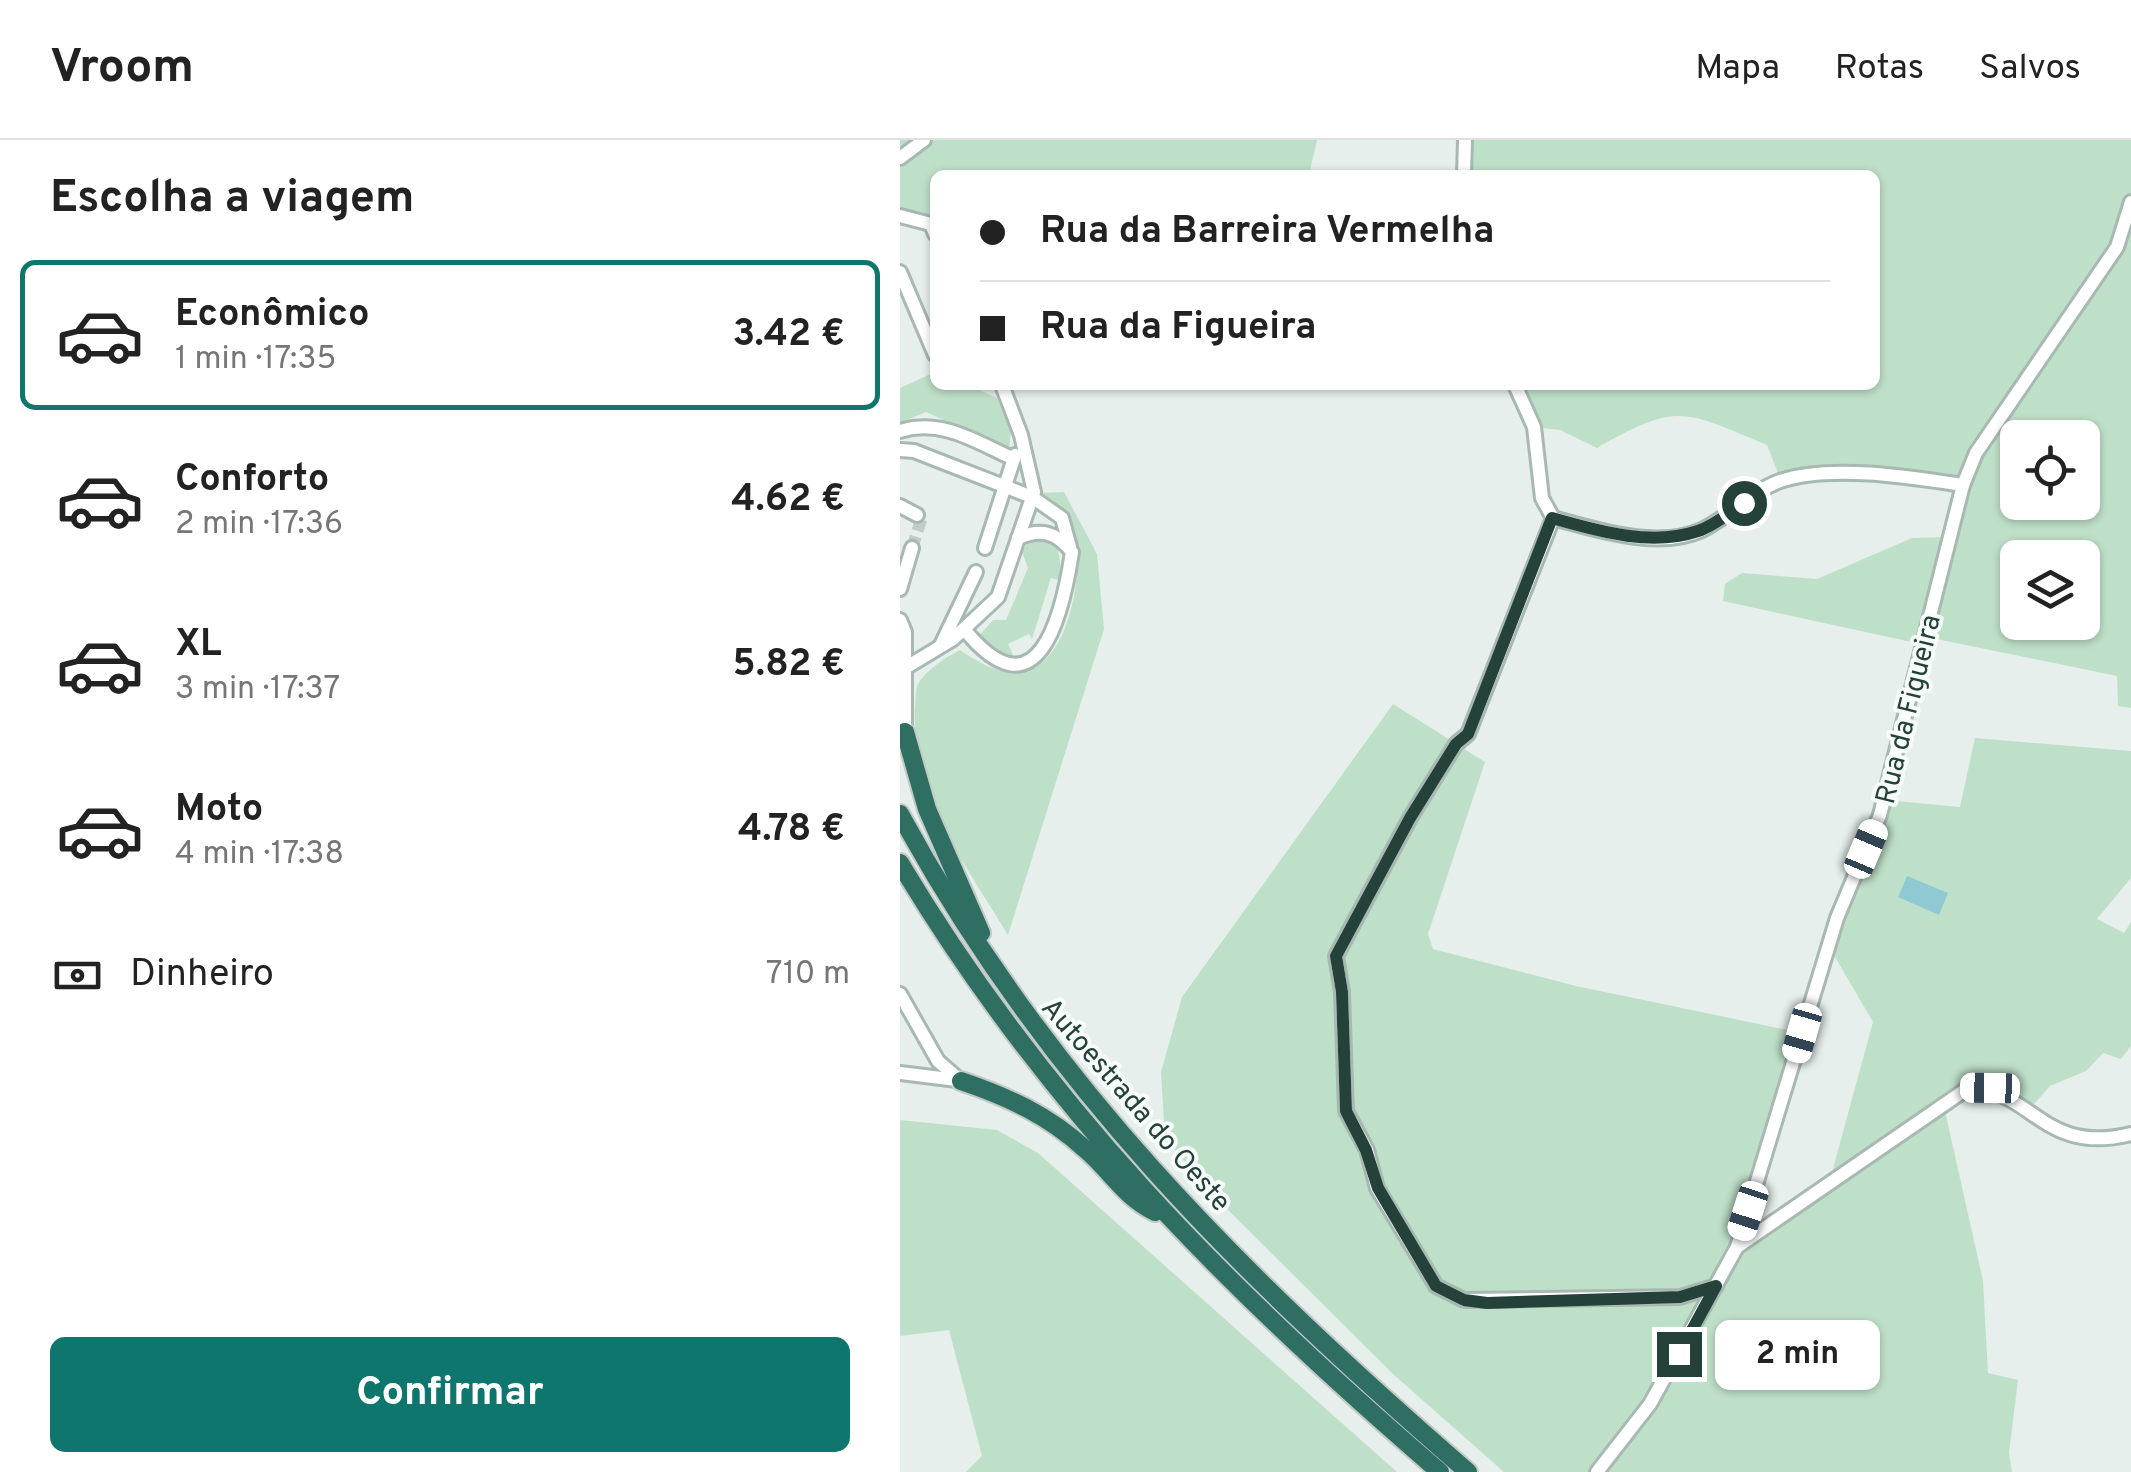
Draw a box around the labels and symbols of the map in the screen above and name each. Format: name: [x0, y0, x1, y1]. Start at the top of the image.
route start: [1722, 481, 1767, 526]
street label: Rua da Figueira: [1869, 611, 1951, 808]
car: [1840, 816, 1892, 882]
street label: Autoestrada do Oeste: [1032, 992, 1237, 1220]
car: [1779, 1000, 1825, 1066]
car: [1960, 1072, 2020, 1104]
car: [1724, 1178, 1772, 1244]
callout: 2 min: [1714, 1319, 1879, 1389]
route end: [1657, 1332, 1702, 1377]

